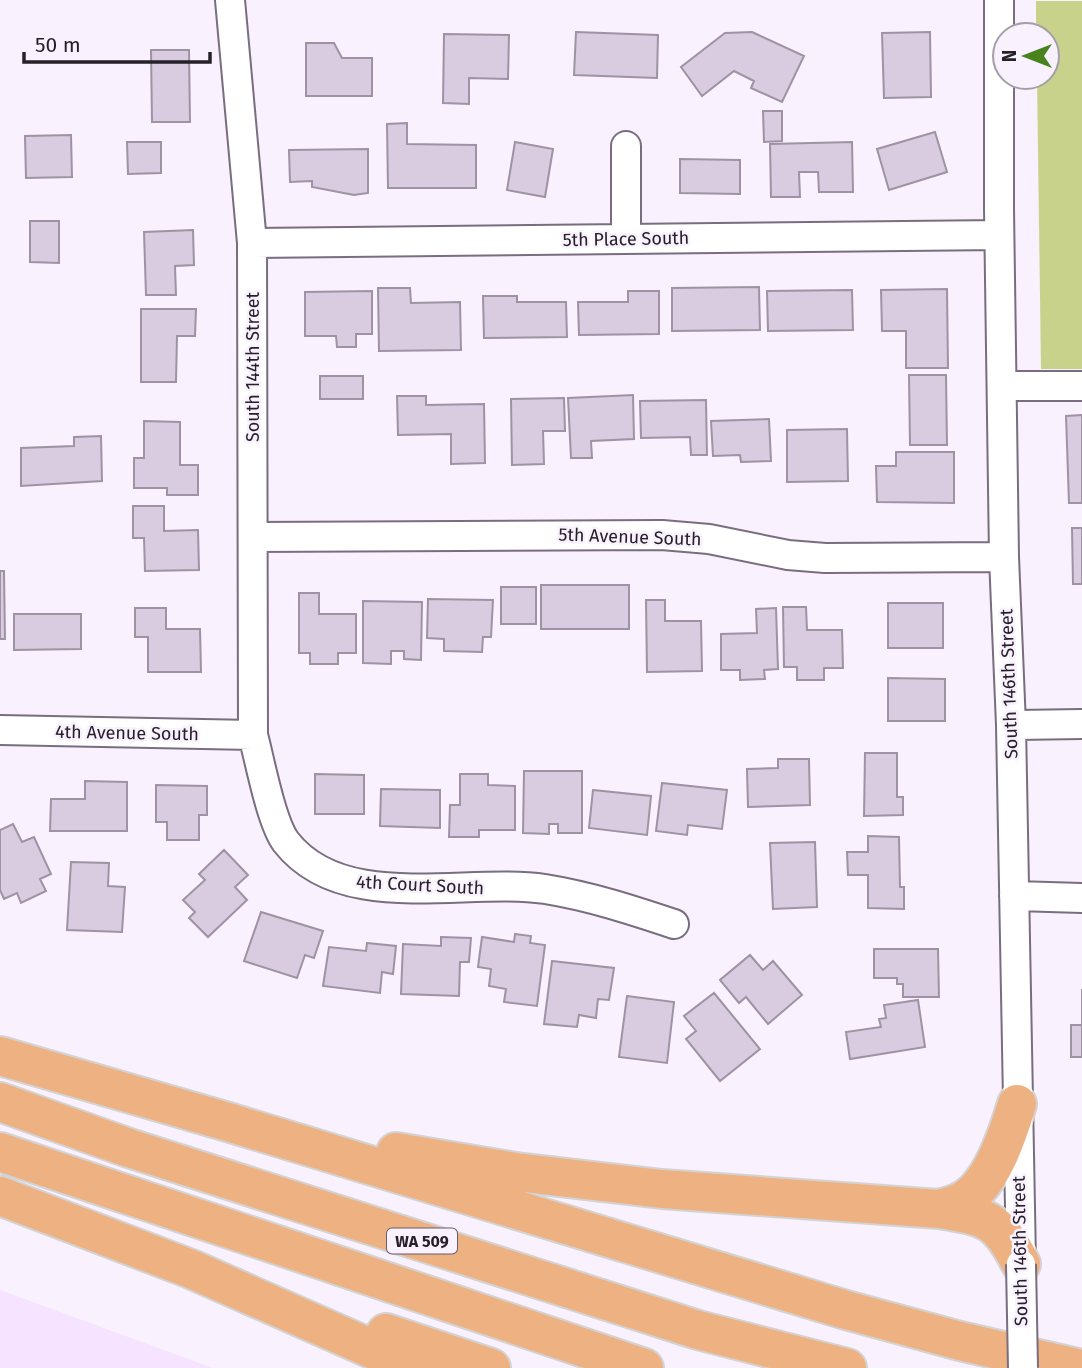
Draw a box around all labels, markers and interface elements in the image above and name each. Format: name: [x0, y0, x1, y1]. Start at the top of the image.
scale bar: [24, 21, 210, 65]
north arrow: [991, 21, 1061, 91]
text: 50 m: [35, 32, 81, 58]
text: N: [998, 50, 1021, 62]
street label: 5th Place South: [562, 227, 690, 251]
street label: South 144th Street: [242, 291, 264, 442]
street label: 5th Avenue South: [558, 524, 702, 550]
street label: South 146th Street: [995, 608, 1023, 759]
street label: 4th Avenue South: [55, 721, 199, 745]
street label: 4th Court South: [355, 871, 485, 899]
street label: South 146th Street: [1008, 1175, 1032, 1326]
road number: WA 509: [387, 1228, 457, 1254]

